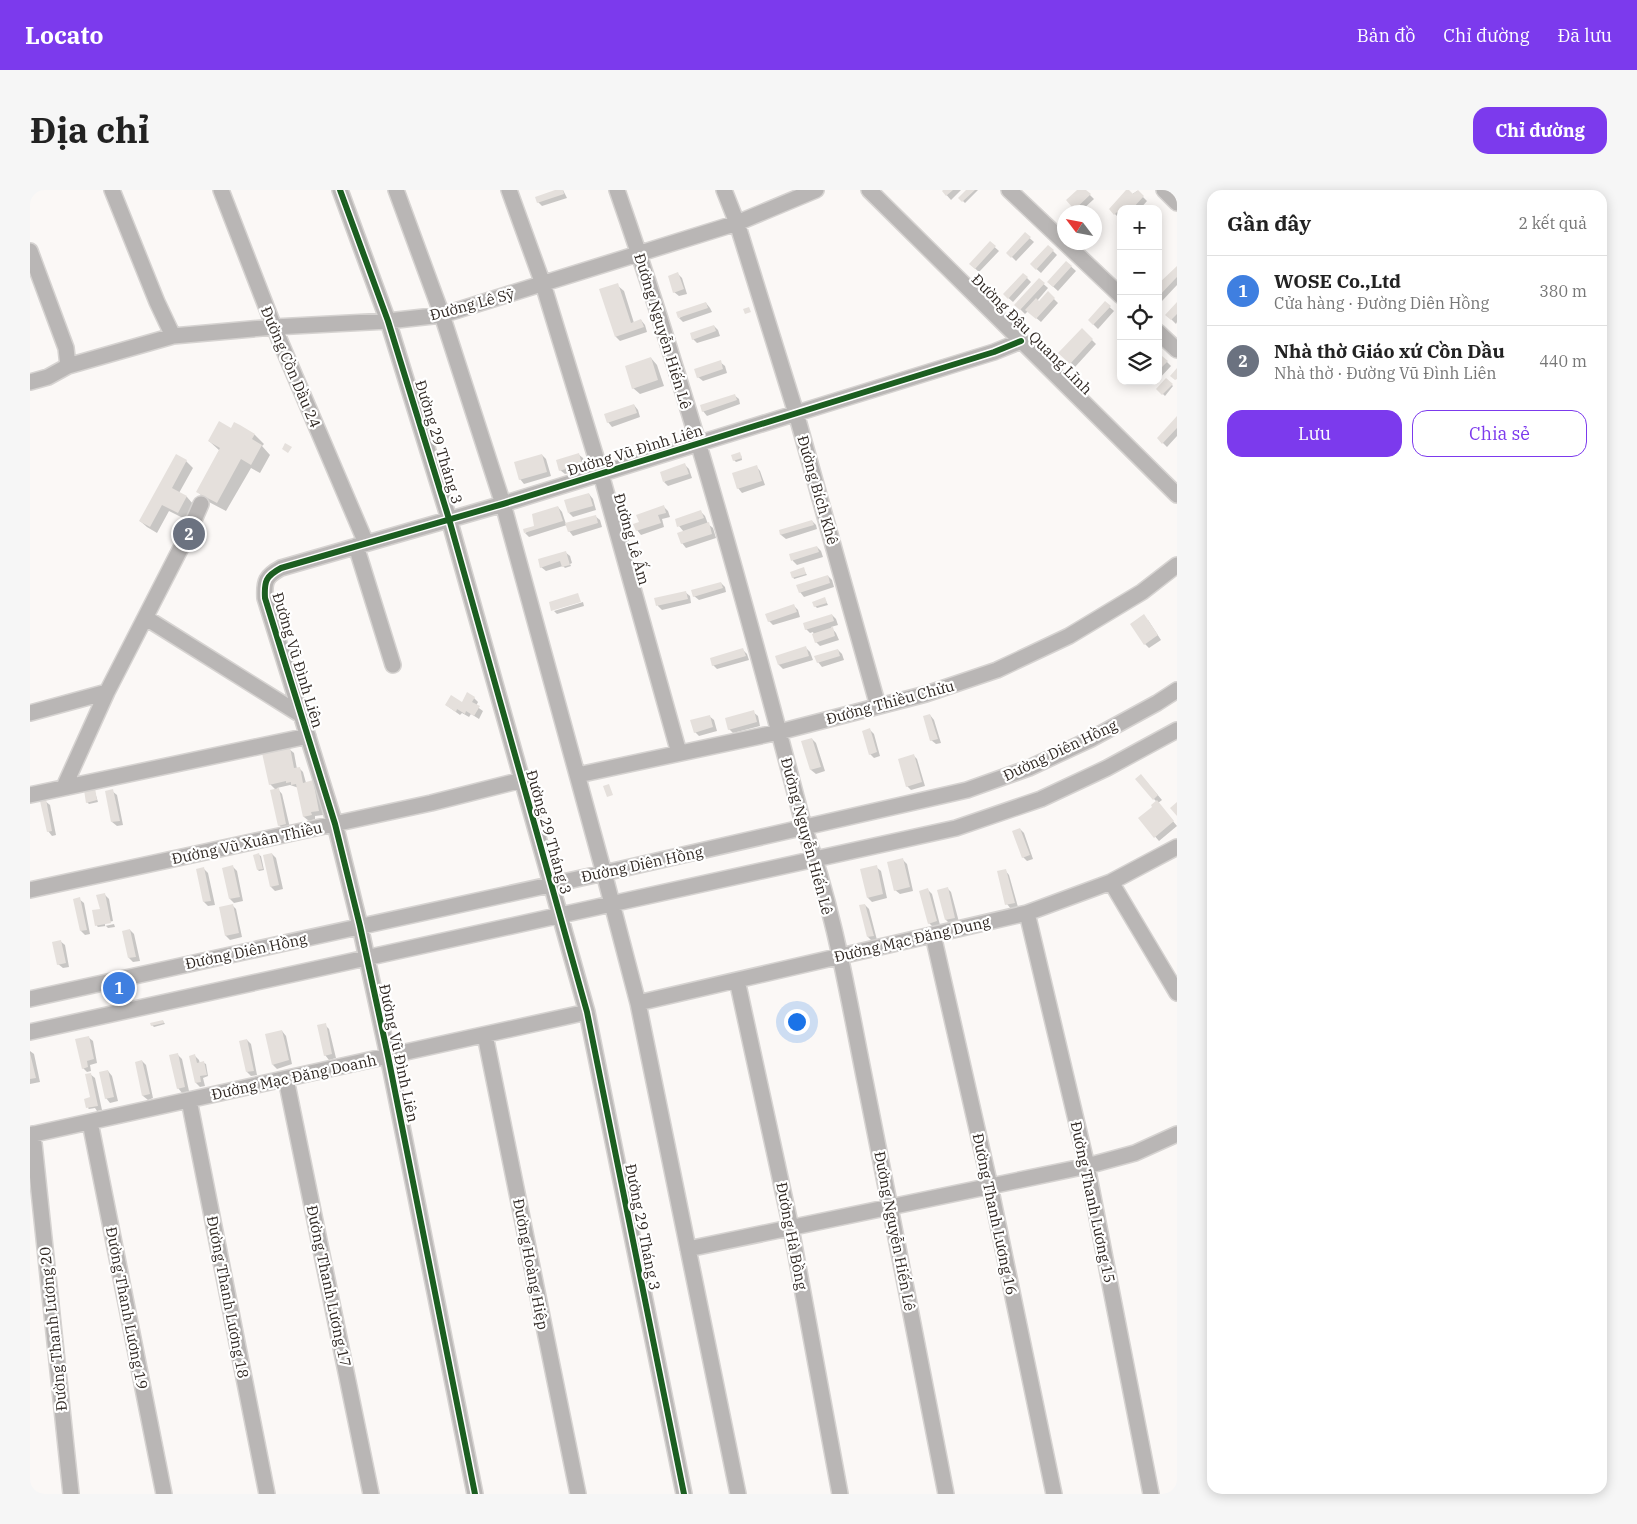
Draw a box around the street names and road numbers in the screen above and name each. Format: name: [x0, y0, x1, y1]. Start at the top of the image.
street label: Đường Nguyễn Hiến Lê: [630, 251, 696, 411]
street label: Đường Đậu Quang Lĩnh: [968, 270, 1096, 398]
street label: Đường Lê Sỹ: [428, 284, 516, 324]
street label: Đường Cồn Dầu 24: [257, 303, 325, 431]
street label: Đường 29 Tháng 3: [411, 378, 467, 506]
street label: Đường Vũ Đình Liên: [565, 420, 706, 480]
street label: Đường Bích Khê: [793, 433, 843, 547]
street label: Đường Lê Ấm: [610, 490, 656, 587]
street label: Đường Vũ Đình Liên: [268, 590, 328, 731]
street label: Đường Thiều Chửu: [824, 676, 956, 728]
street label: Đường Diên Hồng: [1000, 715, 1120, 785]
street label: Đường Nguyễn Hiến Lê: [777, 755, 837, 917]
street label: Đường 29 Tháng 3: [522, 768, 576, 896]
street label: Đường Vũ Xuân Thiều: [170, 818, 324, 868]
street label: Đường Diên Hồng: [579, 842, 705, 886]
street label: Đường Mạc Đăng Dung: [832, 912, 992, 966]
street label: Đường Diên Hồng: [183, 929, 309, 973]
street label: Đường Vũ Đình Liên: [375, 982, 423, 1124]
street label: Đường Mạc Đăng Doanh: [210, 1050, 378, 1104]
street label: Đường Thanh Lương 15: [1067, 1119, 1119, 1285]
street label: Đường Thanh Lương 16: [969, 1131, 1021, 1297]
street label: Đường Nguyễn Hiến Lê: [870, 1150, 920, 1312]
street label: Đường 29 Tháng 3: [621, 1162, 665, 1292]
street label: Đường Hà Bồng: [772, 1181, 812, 1291]
street label: Đường Hoàng Hiệp: [509, 1197, 553, 1331]
street label: Đường Thanh Lương 17: [303, 1203, 355, 1369]
street label: Đường Thanh Lương 18: [203, 1214, 253, 1380]
street label: Đường Thanh Lương 19: [102, 1225, 152, 1391]
street label: Đường Thanh Lương 20: [35, 1246, 71, 1412]

